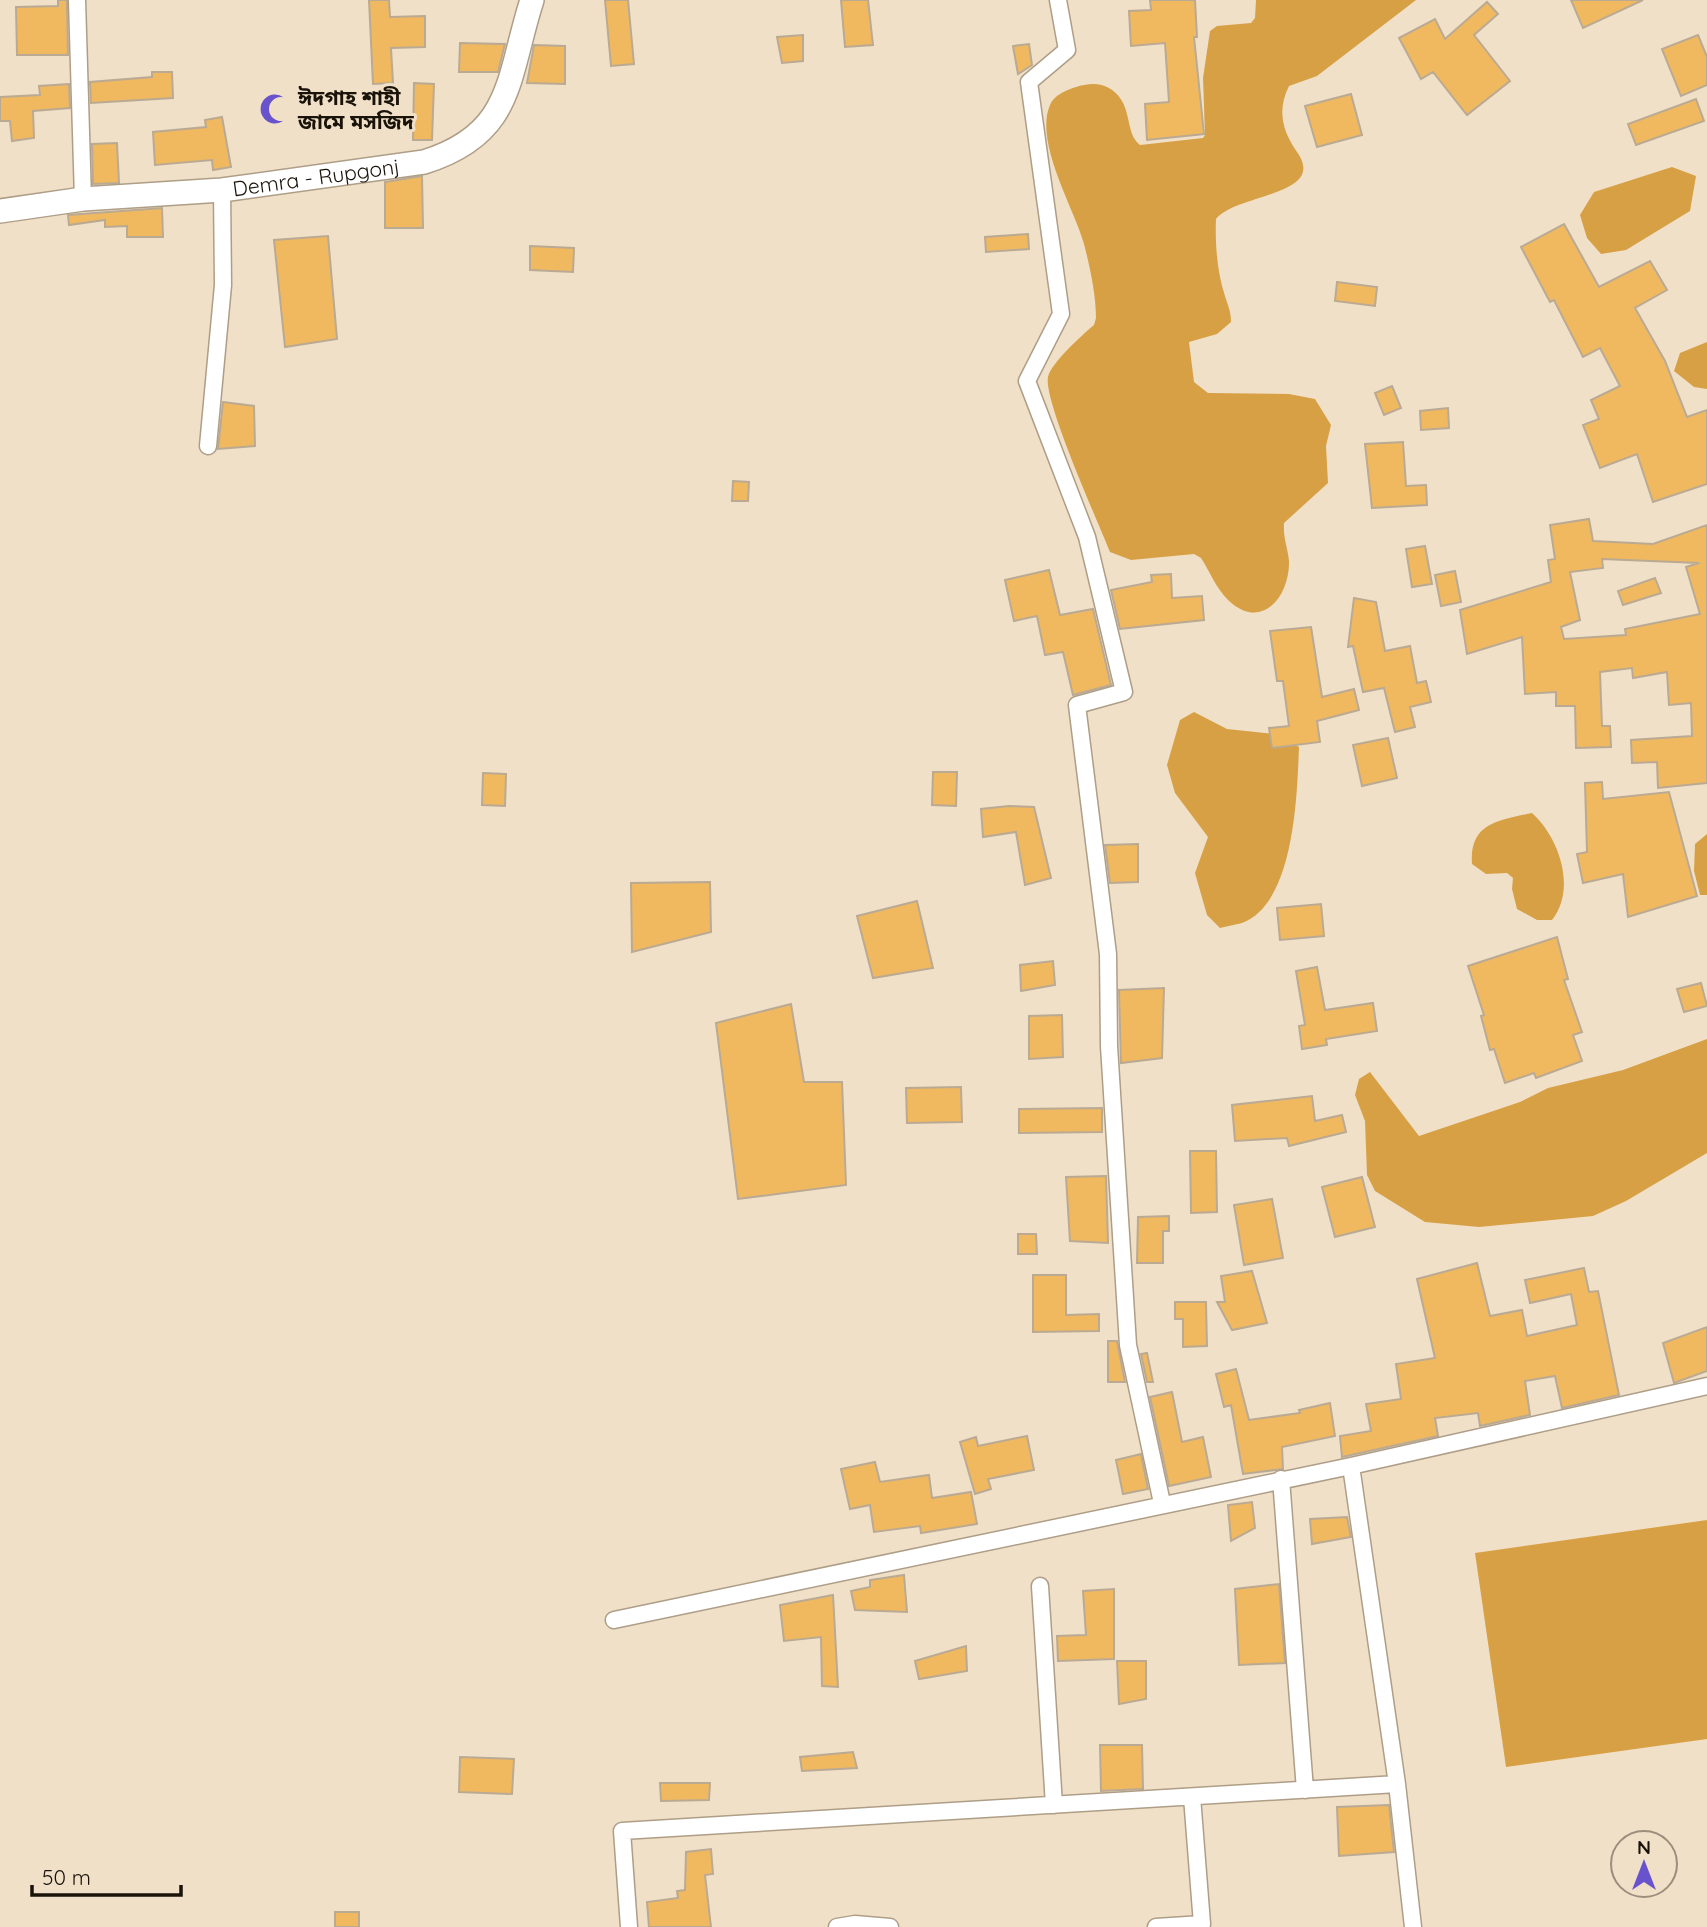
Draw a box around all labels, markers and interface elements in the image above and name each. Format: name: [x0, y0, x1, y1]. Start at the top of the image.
place label: ঈদগাহ শাহী জামে মসজিদ: [297, 84, 415, 134]
mosque icon: ঈদগাহ শাহী জামে মসজিদ: [258, 92, 292, 126]
street label: Demra - Rupgonj: [231, 153, 401, 201]
north arrow: [1609, 1829, 1679, 1899]
text: N: [1637, 1835, 1651, 1859]
scale bar: [32, 1854, 180, 1898]
text: 50 m: [42, 1864, 91, 1890]

